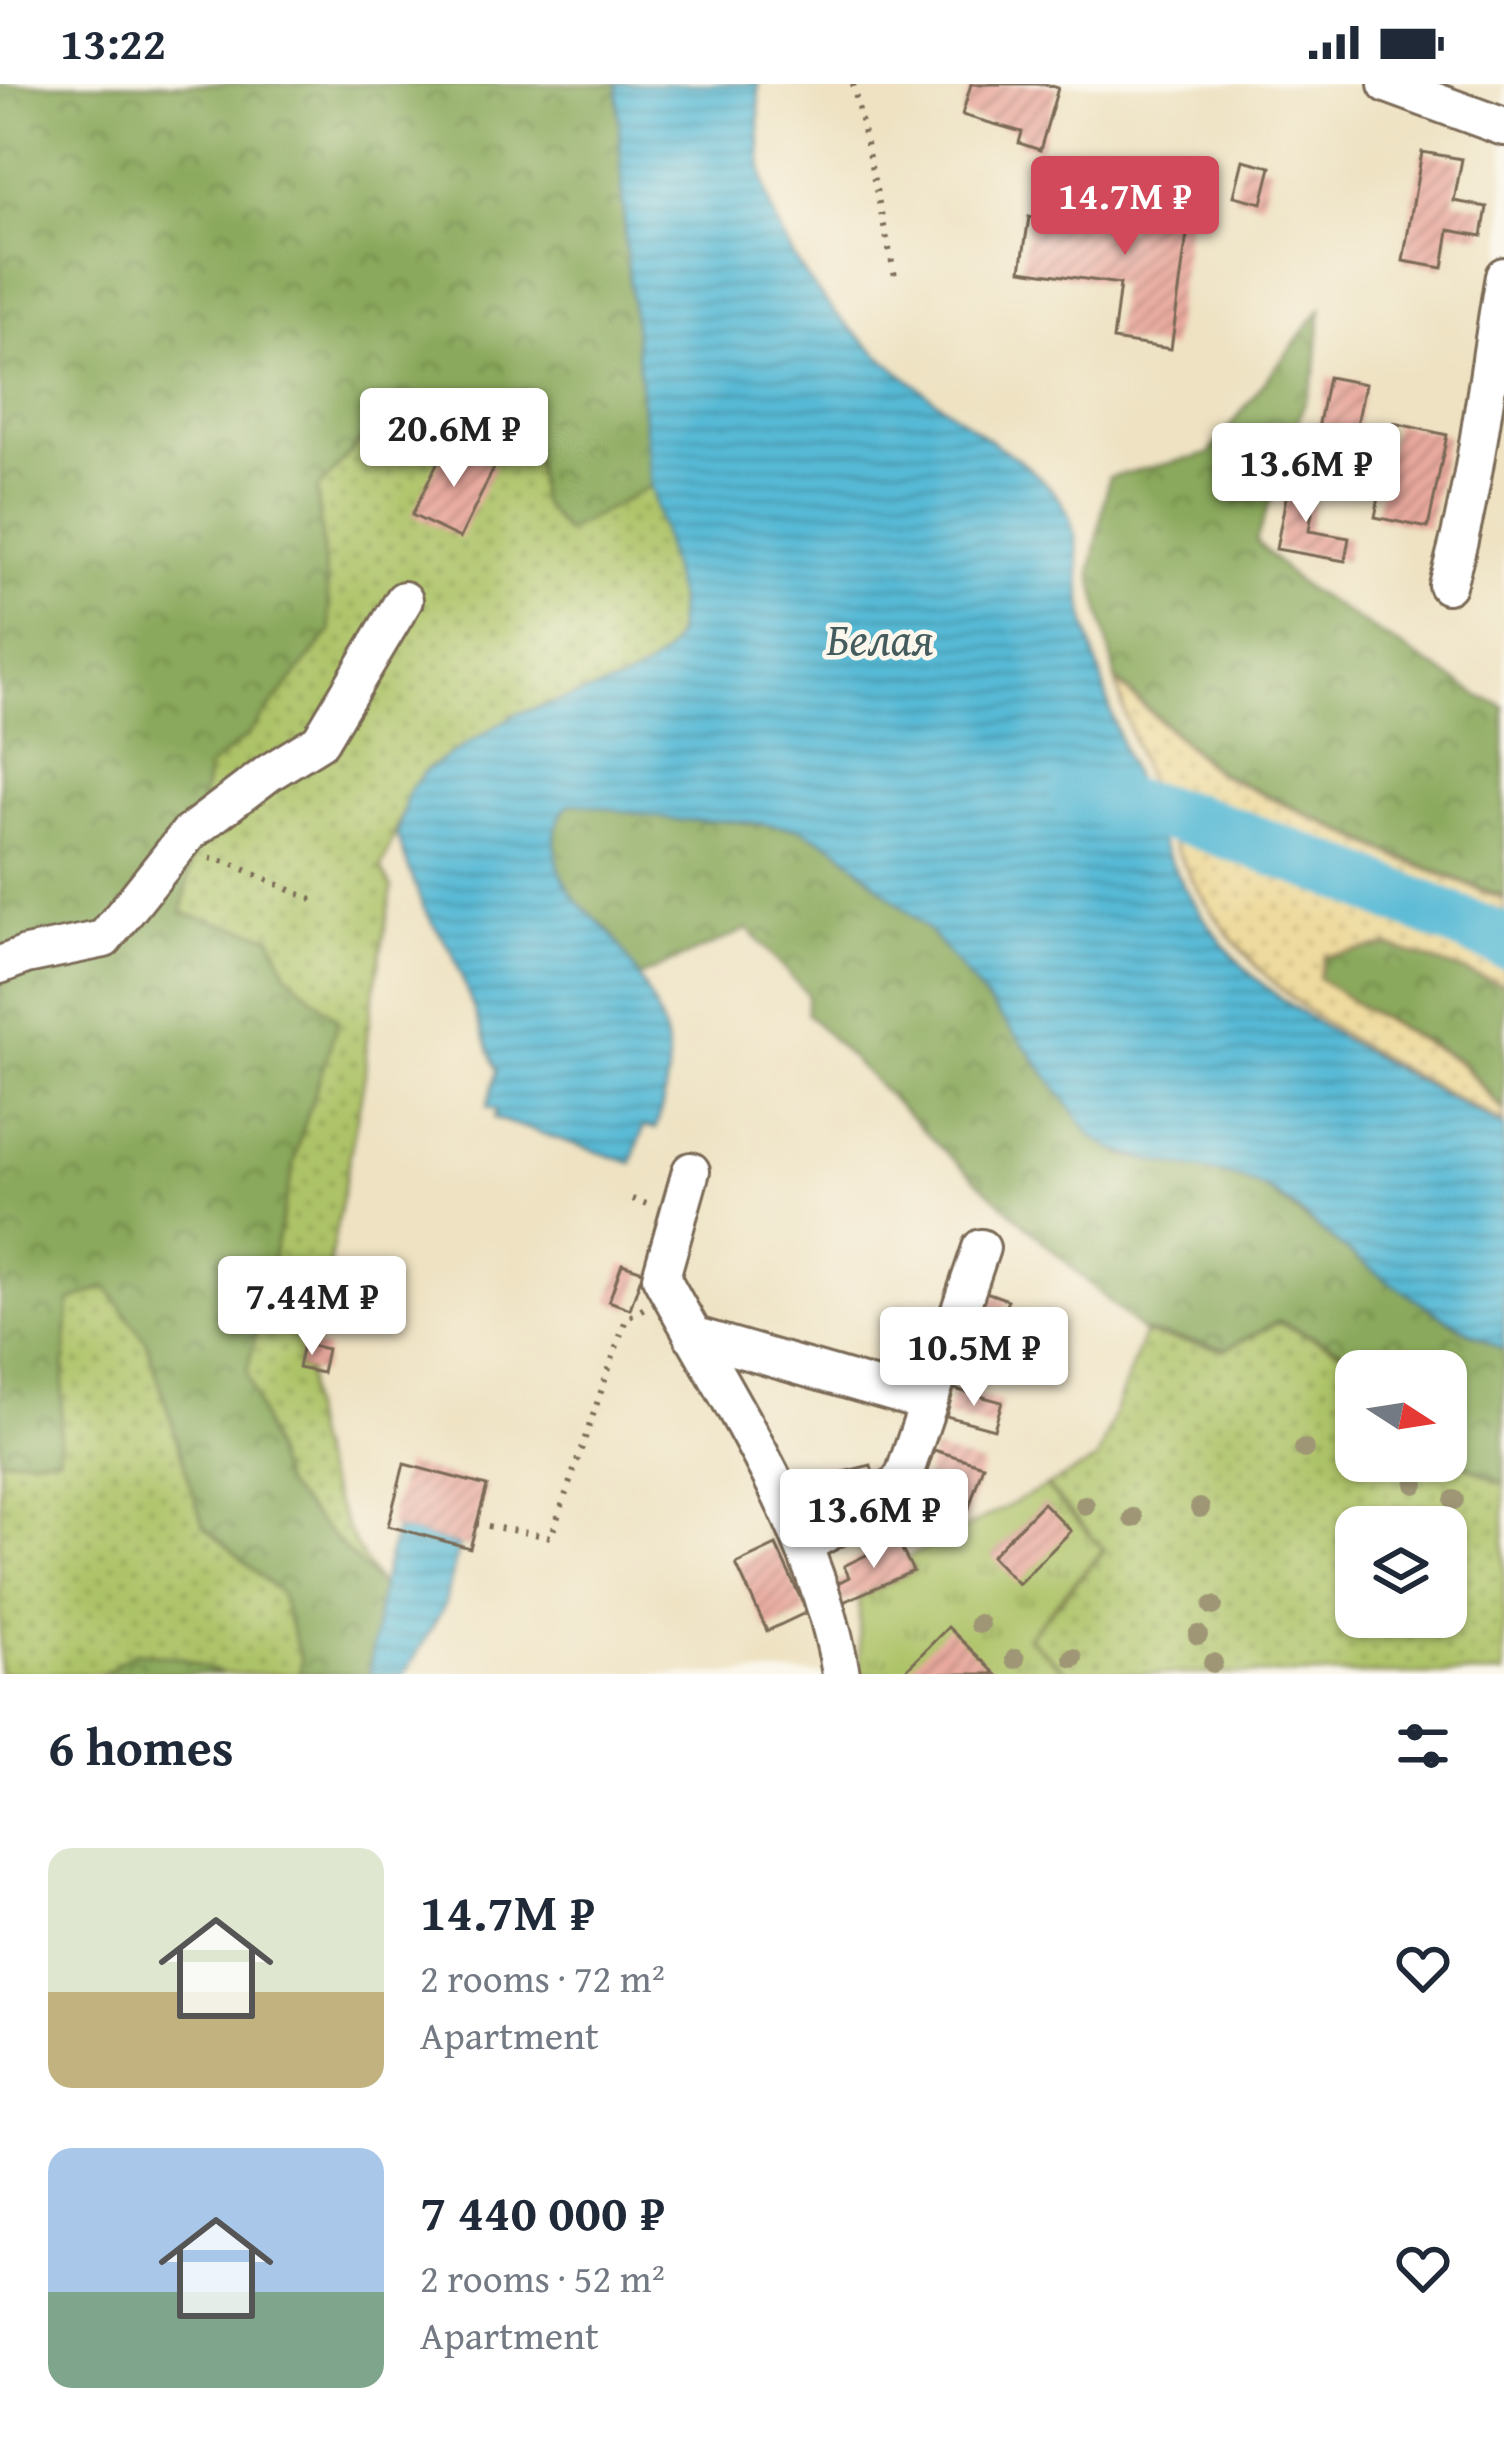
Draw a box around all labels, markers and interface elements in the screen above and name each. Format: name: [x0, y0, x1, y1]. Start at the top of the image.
text: 13:22: [60, 10, 166, 75]
pin: 14.7M ₽: [1014, 156, 1236, 258]
text: 14.7M ₽: [1058, 166, 1192, 223]
pin: 20.6M ₽: [343, 388, 565, 490]
text: 20.6M ₽: [387, 398, 521, 455]
pin: 13.6M ₽: [1195, 423, 1417, 525]
text: 13.6M ₽: [1239, 433, 1373, 490]
water label: Белая: [827, 606, 933, 671]
pin: 7.44M ₽: [201, 1256, 423, 1358]
text: 7.44M ₽: [245, 1266, 379, 1323]
pin: 10.5M ₽: [863, 1307, 1085, 1409]
text: 10.5M ₽: [907, 1317, 1041, 1374]
north arrow: [1335, 1350, 1467, 1482]
map controls: [1335, 1350, 1467, 1638]
pin: 13.6M ₽: [763, 1469, 985, 1571]
text: 13.6M ₽: [807, 1479, 941, 1536]
button: layers: [1335, 1506, 1467, 1638]
text: 6 homes: [48, 1709, 234, 1784]
icon: filters: [1390, 1713, 1456, 1779]
text: 14.7M ₽: [420, 1874, 595, 1949]
icon: home: [144, 1896, 288, 2040]
icon: heart: [1390, 1935, 1456, 2001]
text: 2 rooms · 72 m²: [420, 1949, 665, 2006]
text: Apartment: [420, 2006, 599, 2063]
text: 7 440 000 ₽: [420, 2174, 665, 2249]
icon: home: [144, 2196, 288, 2340]
icon: heart: [1390, 2235, 1456, 2301]
text: 2 rooms · 52 m²: [420, 2249, 665, 2306]
text: Apartment: [420, 2306, 599, 2363]

